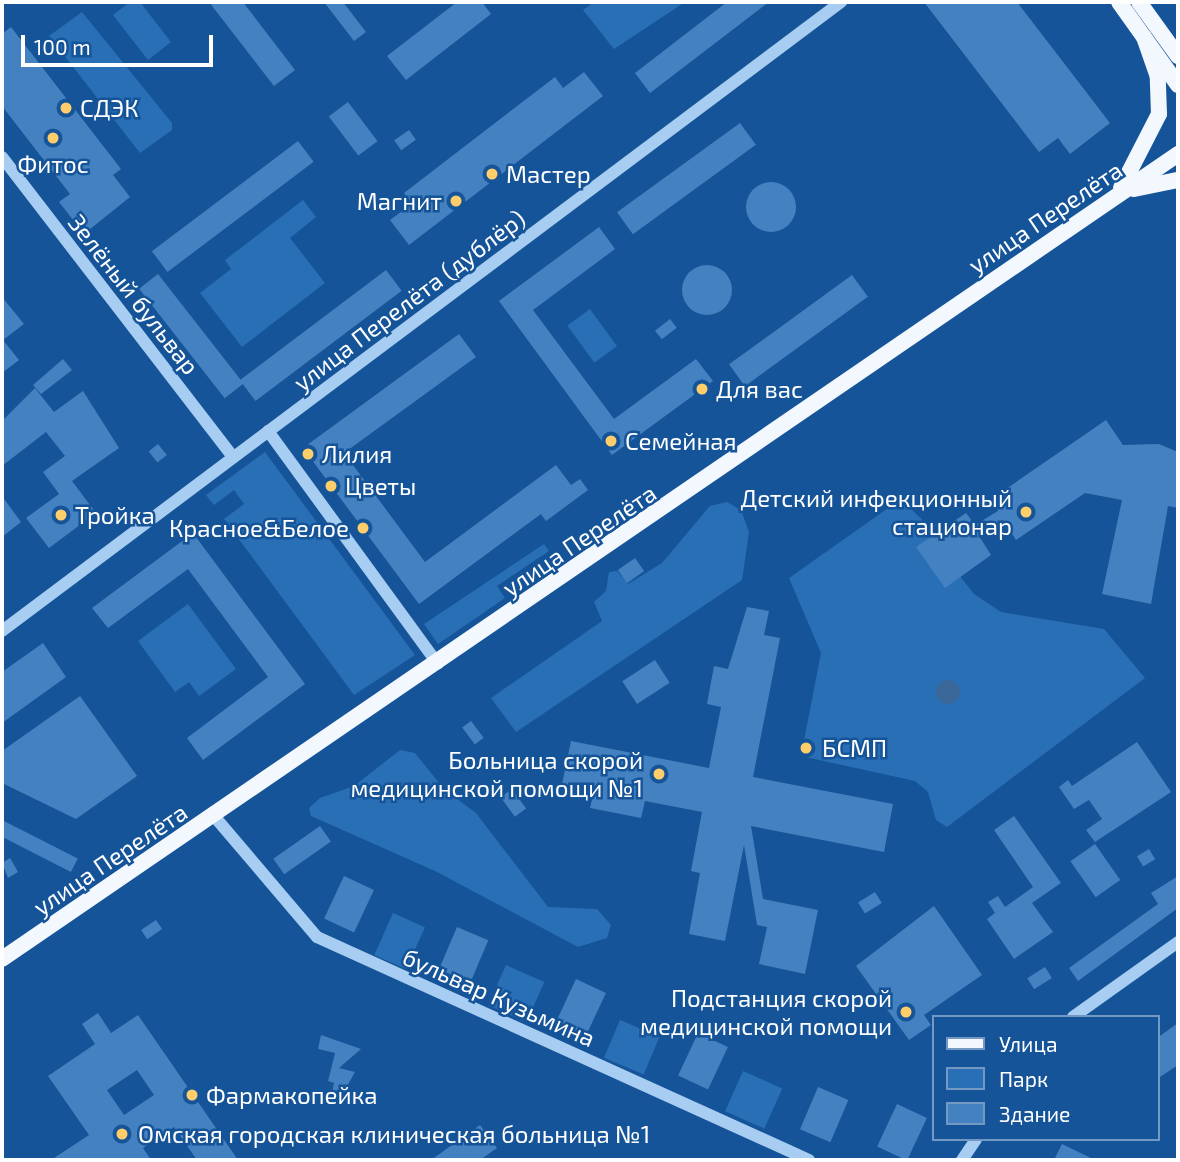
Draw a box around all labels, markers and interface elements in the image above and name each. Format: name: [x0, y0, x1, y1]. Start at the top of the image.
scale bar: [24, 21, 217, 65]
text: 100 m: [34, 34, 91, 59]
place label: СДЭК: [80, 94, 139, 122]
marker: СДЭК: [58, 100, 74, 116]
marker: Фитос: [45, 130, 61, 146]
place label: Фитос: [18, 150, 88, 178]
street label: улица Перелёта: [963, 155, 1127, 279]
place label: Мастер: [506, 160, 591, 188]
marker: Мастер: [484, 166, 500, 182]
place label: Магнит: [357, 187, 442, 215]
marker: Магнит: [448, 193, 464, 209]
street label: улица Перелёта (дублёр): [287, 203, 531, 397]
street label: Зелёный бульвар: [63, 208, 205, 380]
place label: Для вас: [716, 375, 803, 403]
marker: Для вас: [694, 381, 710, 397]
place label: Семейная: [625, 427, 737, 455]
marker: Семейная: [603, 433, 619, 449]
place label: Лилия: [322, 440, 392, 468]
marker: Лилия: [300, 446, 316, 462]
place label: Цветы: [345, 472, 416, 500]
marker: Цветы: [323, 478, 339, 494]
street label: улица Перелёта: [497, 478, 661, 602]
place label: Детский инфекционный стационар: [741, 484, 1012, 540]
place label: Тройка: [75, 501, 155, 529]
marker: Детский инфекционный стационар: [1018, 504, 1034, 520]
marker: Тройка: [53, 507, 69, 523]
place label: Красное&Белое: [169, 514, 349, 542]
marker: Красное&Белое: [355, 520, 371, 536]
place label: БСМП: [822, 734, 887, 762]
marker: БСМП: [796, 738, 816, 758]
place label: Больница скорой медицинской помощи №1: [350, 746, 643, 802]
marker: Больница скорой медицинской помощи №1: [649, 764, 669, 784]
street label: улица Перелёта: [28, 797, 192, 921]
street label: бульвар Кузьмина: [398, 942, 600, 1052]
place label: Подстанция скорой медицинской помощи: [640, 984, 892, 1040]
marker: Подстанция скорой медицинской помощи: [898, 1004, 914, 1020]
legend: [932, 1015, 1159, 1141]
text: Улица: [999, 1031, 1058, 1056]
text: Парк: [999, 1066, 1048, 1091]
place label: Фармакопейка: [206, 1081, 378, 1109]
marker: Фармакопейка: [184, 1087, 200, 1103]
text: Здание: [999, 1101, 1070, 1126]
place label: Омская городская клиническая больница №1: [138, 1120, 650, 1148]
marker: Омская городская клиническая больница №1: [112, 1124, 132, 1144]

